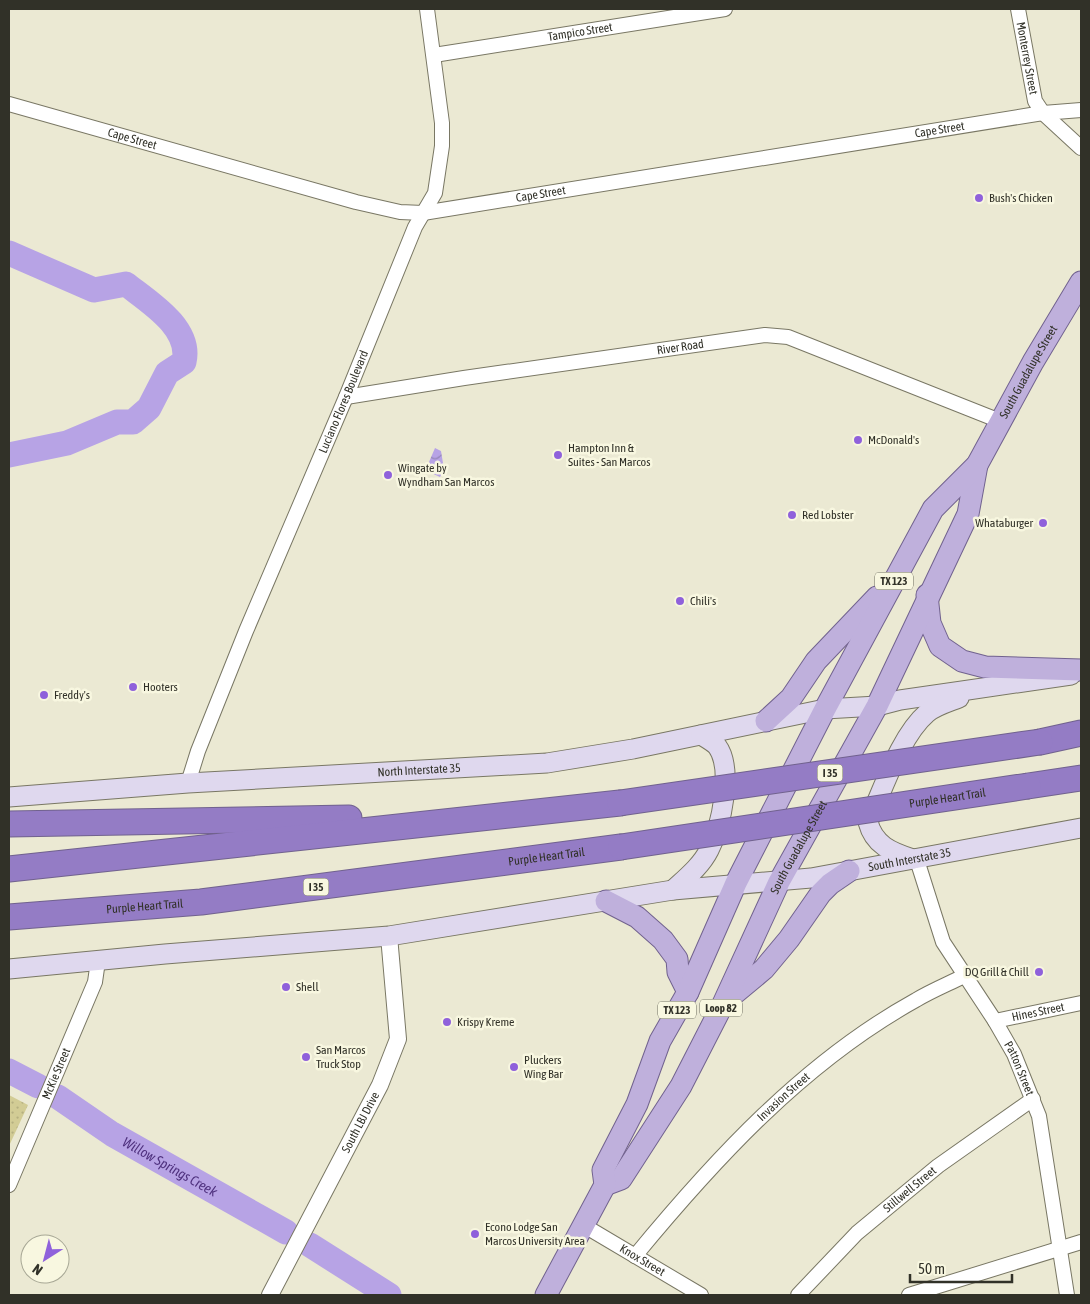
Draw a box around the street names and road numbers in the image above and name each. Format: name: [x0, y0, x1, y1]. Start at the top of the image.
street label: Tampico Street: [547, 20, 614, 44]
street label: Monterrey Street: [1014, 21, 1041, 96]
street label: Cape Street: [914, 119, 966, 141]
street label: Cape Street: [106, 125, 159, 152]
street label: Cape Street: [515, 183, 567, 205]
street label: South Guadalupe Street: [997, 323, 1061, 421]
street label: River Road: [656, 337, 705, 357]
street label: Luciano Flores Boulevard: [316, 348, 371, 455]
road number: TX 123: [875, 572, 913, 590]
street label: North Interstate 35: [377, 761, 461, 779]
road number: I 35: [818, 764, 842, 781]
street label: Purple Heart Trail: [908, 785, 987, 811]
street label: South Guadalupe Street: [767, 798, 830, 896]
street label: Purple Heart Trail: [507, 845, 586, 869]
street label: South Interstate 35: [867, 845, 952, 874]
road number: I 35: [304, 879, 328, 896]
street label: Purple Heart Trail: [106, 896, 184, 916]
road number: Loop 82: [700, 1000, 742, 1016]
street label: Hines Street: [1011, 1000, 1066, 1024]
road number: TX 123: [658, 1002, 696, 1018]
street label: Patton Street: [1001, 1039, 1037, 1098]
street label: McKie Street: [39, 1045, 74, 1101]
street label: Invasion Street: [754, 1069, 813, 1124]
street label: South LBJ Drive: [339, 1090, 382, 1155]
street label: Stillwell Street: [880, 1163, 939, 1215]
street label: Knox Street: [617, 1241, 668, 1279]

